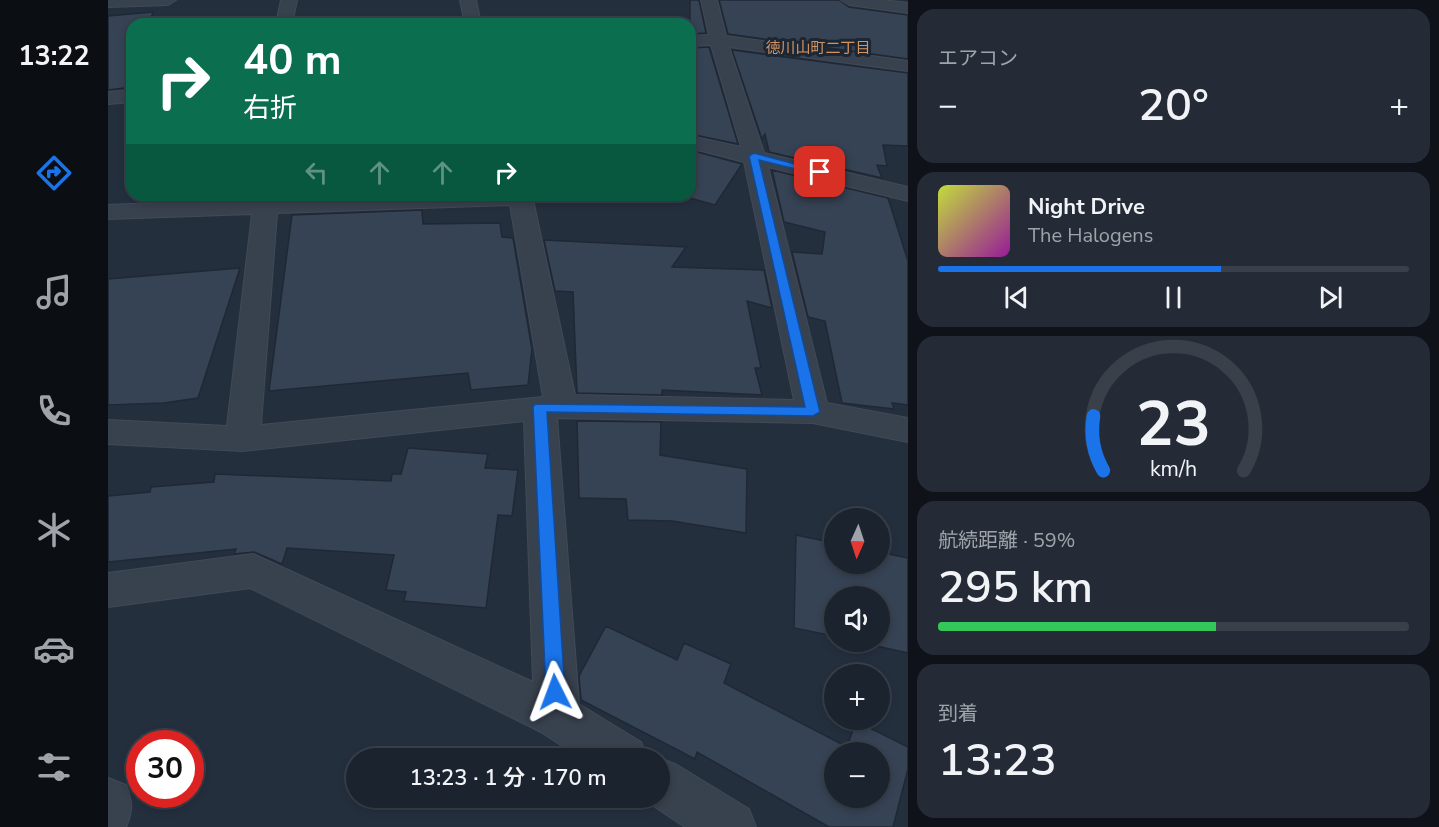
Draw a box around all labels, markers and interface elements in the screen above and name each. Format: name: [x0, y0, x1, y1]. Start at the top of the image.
text: 40 m: [243, 32, 342, 89]
text: 13:22: [18, 38, 90, 75]
district label: 徳川山町二丁目: [765, 38, 871, 58]
icon: right: [144, 42, 222, 120]
text: エアコン: [938, 45, 1018, 72]
text: 20°: [1138, 75, 1209, 136]
text: −: [938, 83, 958, 128]
text: +: [1389, 83, 1409, 128]
text: 右折: [243, 90, 297, 127]
pin: [794, 146, 845, 197]
icon: directions: [33, 152, 75, 194]
icon: arrive: [803, 155, 836, 188]
icon: left: [300, 156, 333, 189]
icon: ahead: [363, 156, 396, 189]
icon: ahead: [426, 156, 459, 189]
icon: right: [489, 156, 522, 189]
text: Night Drive: [1028, 192, 1145, 222]
text: The Halogens: [1028, 222, 1153, 249]
icon: music: [33, 271, 75, 313]
icon: previous: [1000, 281, 1033, 314]
icon: pause: [1157, 281, 1190, 314]
icon: next: [1314, 281, 1347, 314]
text: 23: [1136, 382, 1211, 467]
icon: phone: [33, 390, 75, 432]
text: km/h: [1150, 454, 1197, 484]
north arrow: [824, 508, 890, 574]
map controls: [824, 508, 890, 808]
icon: climate: [33, 509, 75, 551]
text: 航続距離 · 59%: [938, 527, 1075, 554]
text: 295 km: [938, 557, 1093, 618]
button: sound: [824, 586, 890, 652]
icon: car: [33, 628, 75, 670]
position arrow: [523, 660, 587, 724]
button: +: [824, 664, 890, 730]
text: 到着: [938, 700, 978, 727]
speed limit sign: 30: [126, 730, 204, 808]
text: 13:23: [938, 730, 1057, 791]
button: −: [824, 742, 890, 808]
icon: filters: [33, 746, 75, 788]
text: 13:23 · 1 分 · 170 m: [409, 763, 607, 793]

